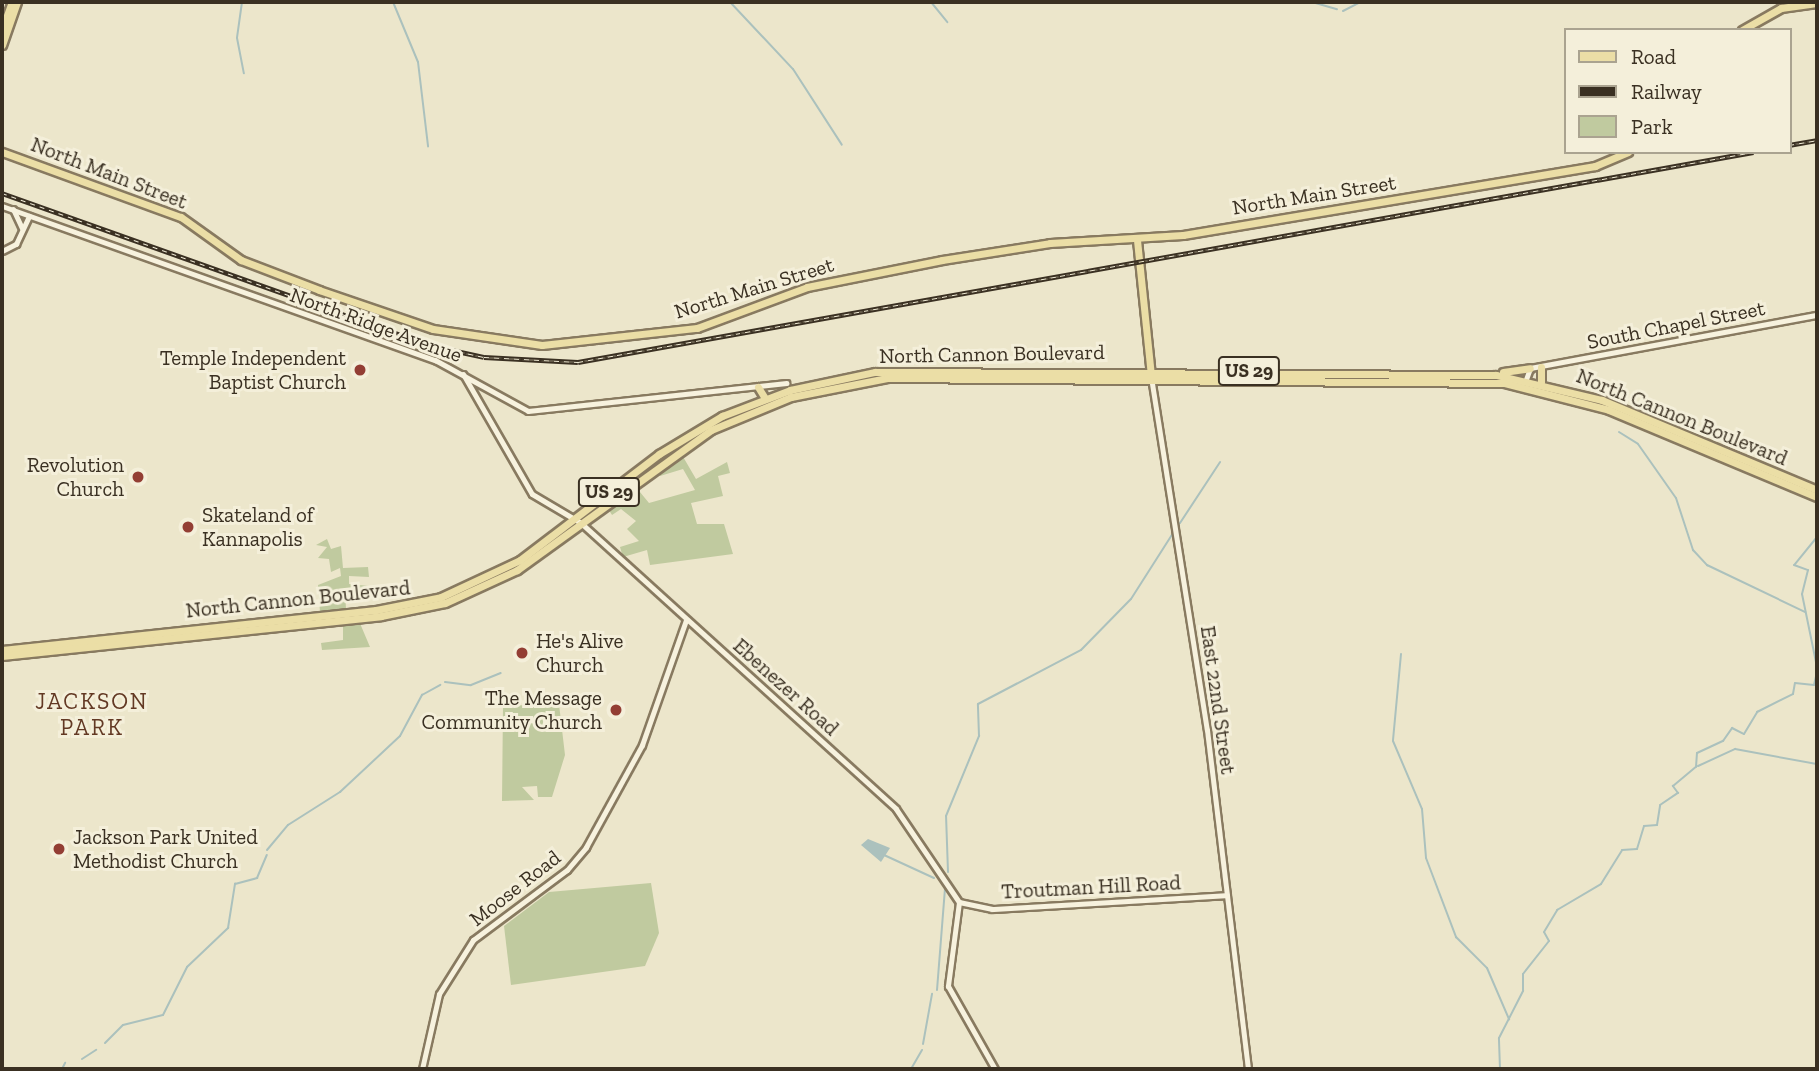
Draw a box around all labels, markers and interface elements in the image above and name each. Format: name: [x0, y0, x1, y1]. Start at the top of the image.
legend: [1563, 28, 1791, 154]
text: Road: [1631, 44, 1676, 69]
text: Railway: [1631, 79, 1702, 104]
text: Park: [1631, 114, 1673, 139]
street label: North Main Street: [27, 132, 191, 214]
street label: North Main Street: [1230, 170, 1398, 220]
street label: North Main Street: [671, 252, 837, 324]
street label: North Ridge Avenue: [286, 282, 466, 368]
street label: South Chapel Street: [1585, 295, 1767, 355]
street label: North Cannon Boulevard: [879, 339, 1105, 369]
place label: Temple Independent Baptist Church: [160, 345, 346, 395]
road number: US 29: [1218, 356, 1280, 386]
marker: Temple Independent Baptist Church: [352, 362, 368, 378]
street label: North Cannon Boulevard: [1573, 363, 1791, 471]
place label: Revolution Church: [27, 452, 124, 502]
marker: Revolution Church: [130, 469, 146, 485]
road number: US 29: [578, 477, 640, 508]
place label: Skateland of Kannapolis: [202, 502, 313, 552]
marker: Skateland of Kannapolis: [180, 519, 196, 535]
street label: North Cannon Boulevard: [184, 575, 412, 623]
street label: East 22nd Street: [1195, 624, 1241, 776]
place label: He's Alive Church: [536, 628, 624, 678]
street label: Ebenezer Road: [728, 633, 844, 741]
marker: He's Alive Church: [514, 645, 530, 661]
place label: The Message Community Church: [421, 685, 602, 735]
district label: JACKSON PARK: [36, 687, 148, 741]
marker: The Message Community Church: [608, 702, 624, 718]
place label: Jackson Park United Methodist Church: [73, 824, 258, 874]
marker: Jackson Park United Methodist Church: [51, 841, 67, 857]
street label: Moose Road: [464, 845, 566, 931]
street label: Troutman Hill Road: [1001, 870, 1181, 904]

